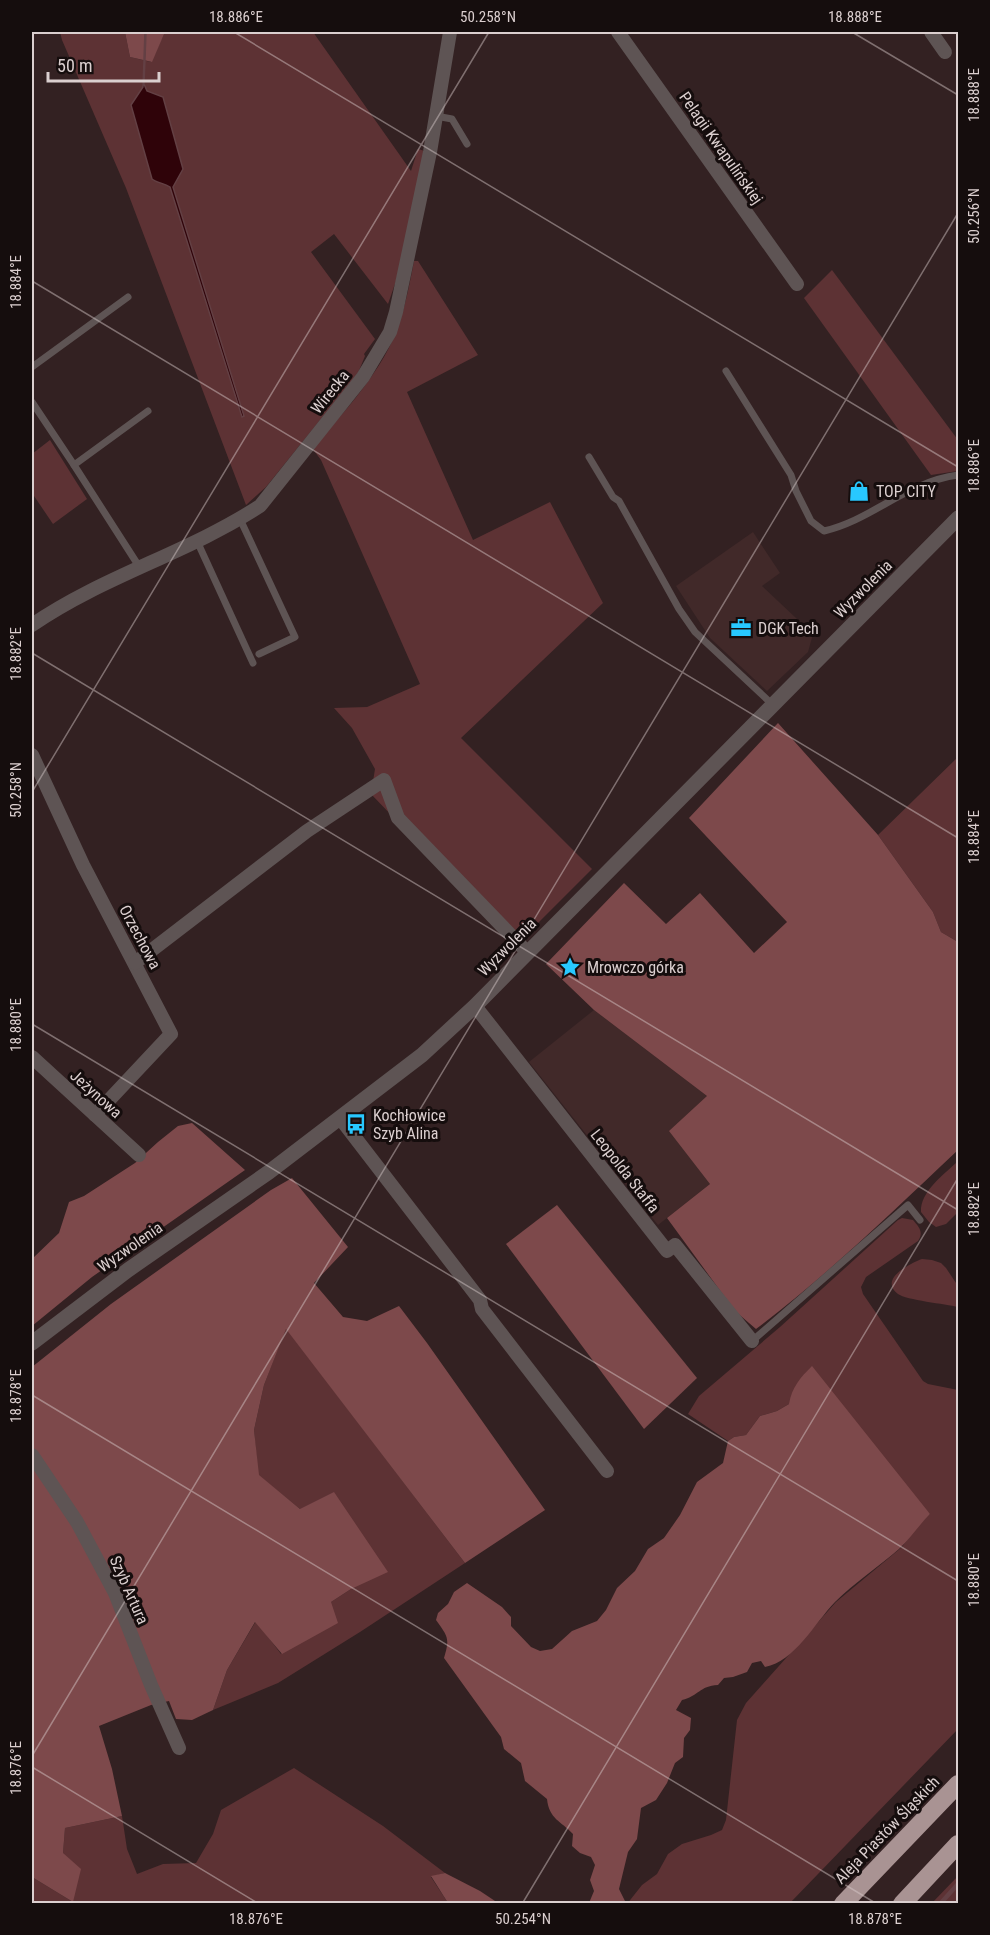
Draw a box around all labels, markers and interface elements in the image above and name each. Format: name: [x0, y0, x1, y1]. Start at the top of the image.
text: 18.886°E: [209, 8, 263, 26]
text: 50.258°N: [460, 8, 516, 26]
text: 18.888°E: [828, 8, 882, 26]
scale bar: [48, 45, 159, 83]
text: 50 m: [57, 55, 92, 76]
text: 18.888°E: [965, 68, 983, 122]
street label: Pelagii Kwapulińskiej: [675, 88, 767, 208]
text: 50.256°N: [965, 188, 983, 244]
text: 18.884°E: [7, 255, 25, 309]
street label: Wirecka: [307, 366, 353, 418]
text: 18.886°E: [965, 439, 983, 493]
shop icon: TOP CITY: [847, 479, 871, 503]
place label: TOP CITY: [876, 482, 937, 501]
street label: Wyzwolenia: [830, 556, 896, 622]
office icon: DGK Tech: [729, 616, 753, 640]
place label: DGK Tech: [758, 619, 819, 638]
text: 18.882°E: [7, 627, 25, 681]
text: 50.258°N: [7, 762, 25, 818]
text: 18.884°E: [965, 810, 983, 864]
street label: Orzechowa: [115, 902, 165, 972]
street label: Wyzwolenia: [474, 914, 540, 980]
place icon: Mrowczo górka: [558, 955, 582, 979]
place label: Mrowczo górka: [587, 958, 684, 977]
text: 18.880°E: [7, 998, 25, 1052]
street label: Jeżynowa: [66, 1066, 126, 1122]
place label: Kochłowice Szyb Alina: [373, 1106, 446, 1143]
bus stop icon: Kochłowice Szyb Alina: [344, 1112, 368, 1136]
street label: Leopolda Staffa: [587, 1126, 663, 1216]
text: 18.882°E: [965, 1182, 983, 1236]
street label: Wyzwolenia: [94, 1218, 166, 1276]
text: 18.878°E: [7, 1369, 25, 1423]
street label: Szyb Artura: [106, 1553, 152, 1627]
text: 18.880°E: [965, 1553, 983, 1607]
text: 18.876°E: [7, 1741, 25, 1795]
street label: Aleja Piastów Śląskich: [831, 1772, 943, 1888]
text: 18.876°E: [229, 1910, 283, 1928]
text: 50.254°N: [495, 1910, 551, 1928]
text: 18.878°E: [848, 1910, 902, 1928]

